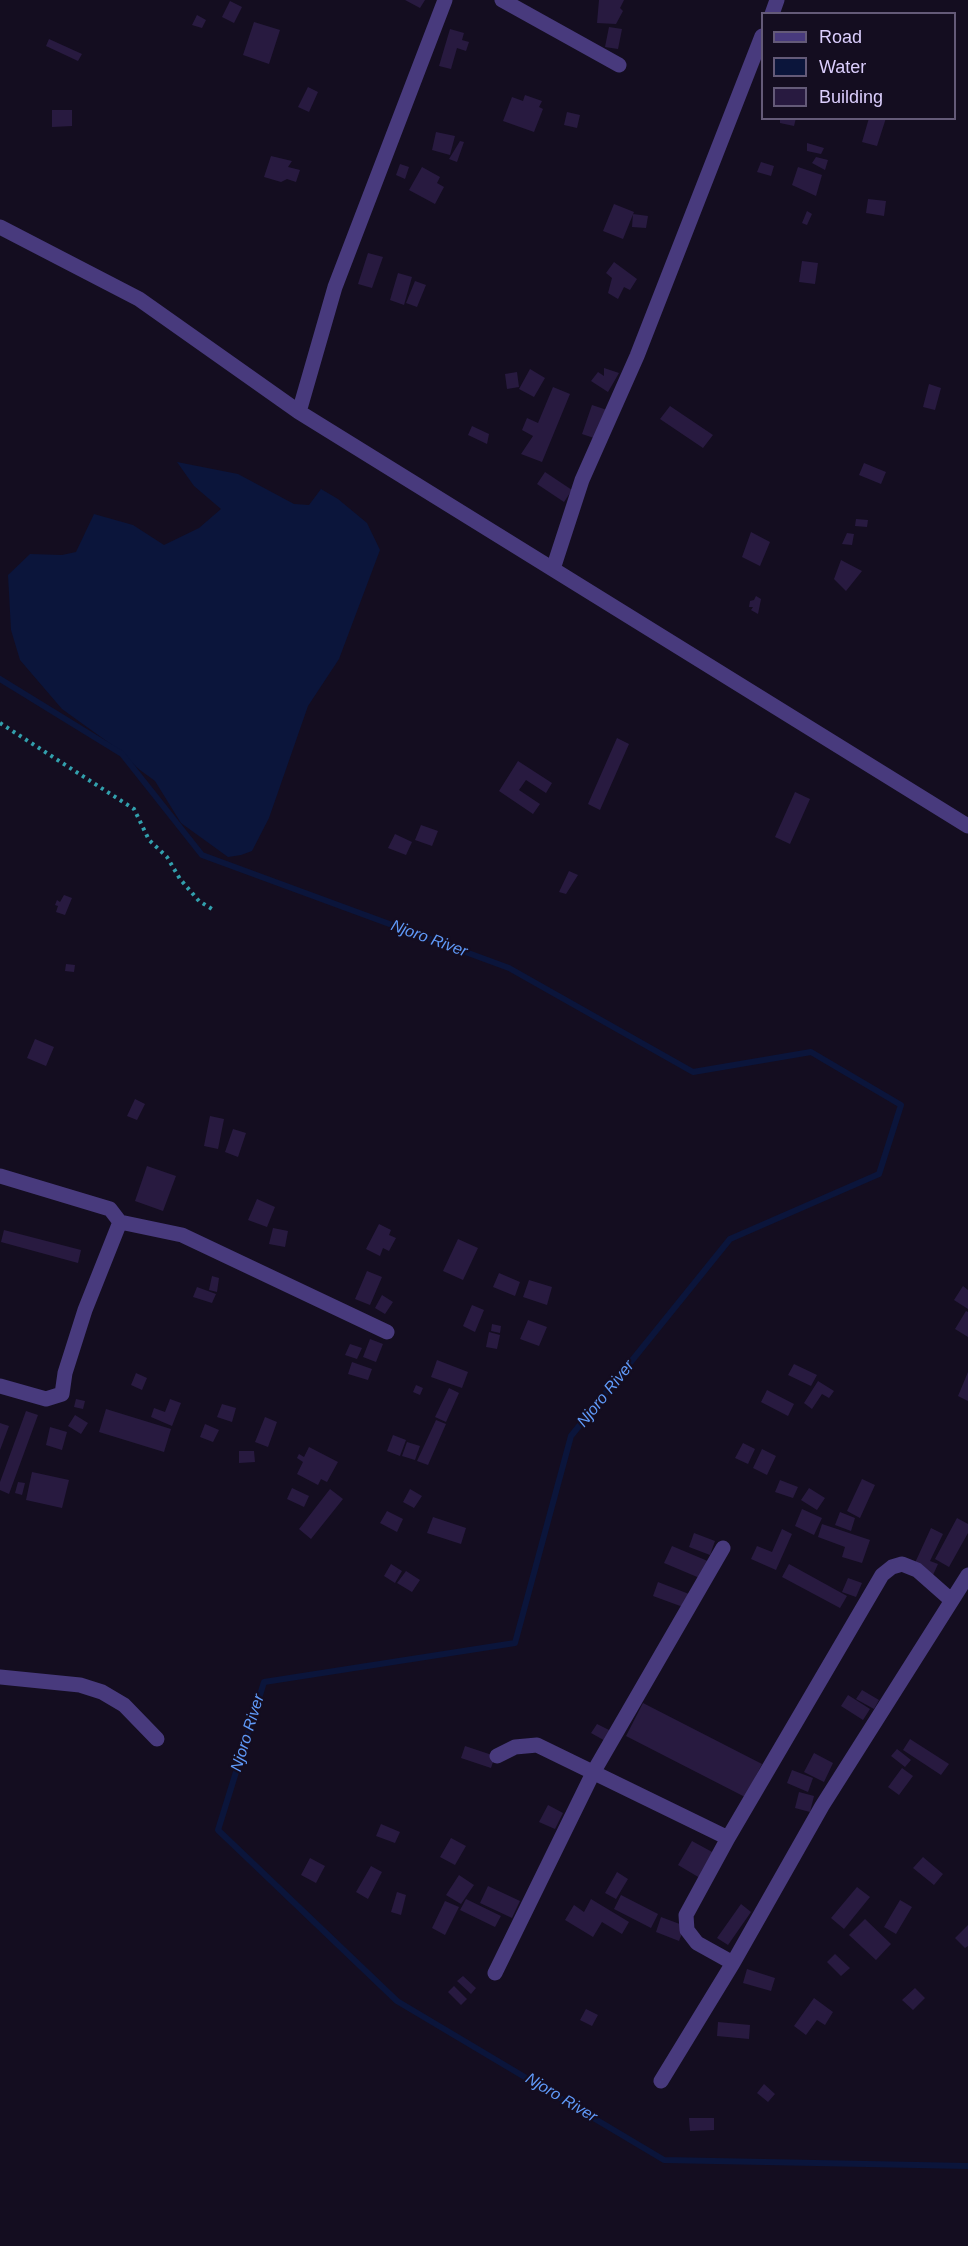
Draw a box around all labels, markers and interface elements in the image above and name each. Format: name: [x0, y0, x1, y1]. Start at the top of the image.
legend: [761, 12, 956, 120]
text: Road: [819, 27, 862, 47]
text: Water: [819, 57, 866, 77]
text: Building: [819, 87, 883, 107]
water label: Njoro River: [388, 916, 470, 962]
water label: Njoro River: [573, 1357, 639, 1431]
water label: Njoro River: [227, 1692, 269, 1774]
water label: Njoro River: [522, 2069, 600, 2127]

